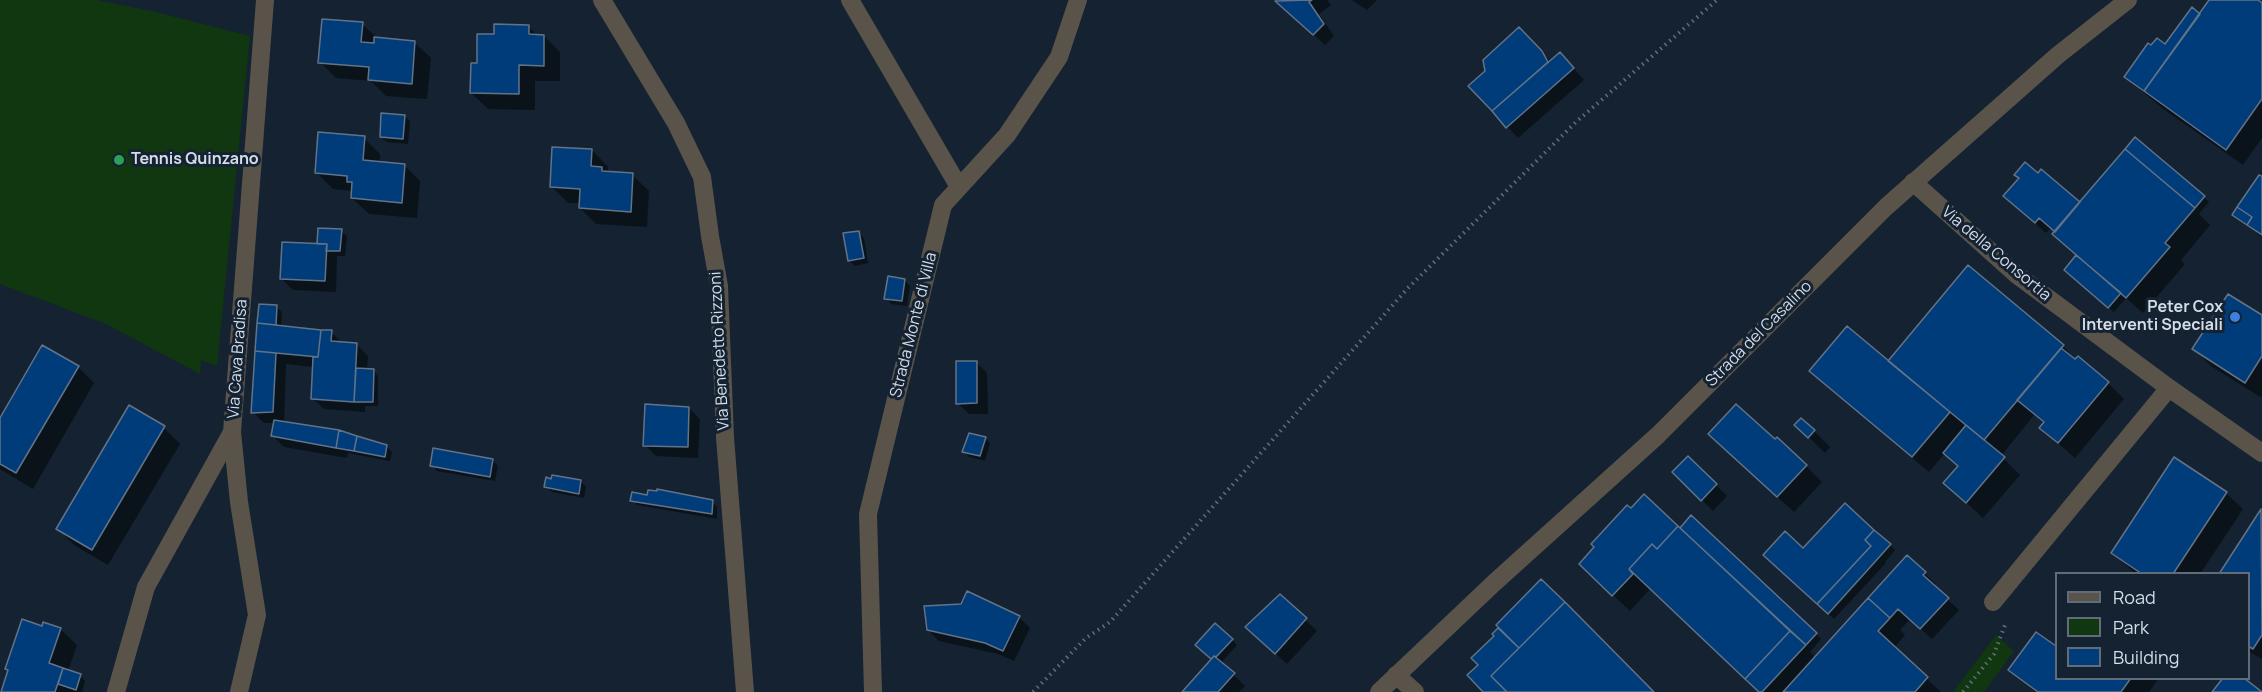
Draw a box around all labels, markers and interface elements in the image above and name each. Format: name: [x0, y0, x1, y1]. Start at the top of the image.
place label: Tennis Quinzano: [131, 150, 259, 170]
marker: Tennis Quinzano: [112, 153, 126, 167]
street label: Via della Consortia: [1937, 203, 2055, 305]
street label: Strada Monte di Villa: [887, 250, 941, 400]
street label: Via Benedetto Rizzoni: [706, 271, 734, 431]
street label: Strada del Casalino: [1702, 277, 1816, 391]
place label: Peter Cox Interventi Speciali: [2082, 298, 2223, 336]
street label: Via Cava Bradisa: [224, 299, 252, 419]
marker: Peter Cox Interventi Speciali: [2228, 310, 2242, 324]
legend: [2055, 572, 2250, 680]
text: Road: [2113, 585, 2156, 609]
text: Park: [2113, 615, 2149, 639]
text: Building: [2113, 645, 2179, 669]

